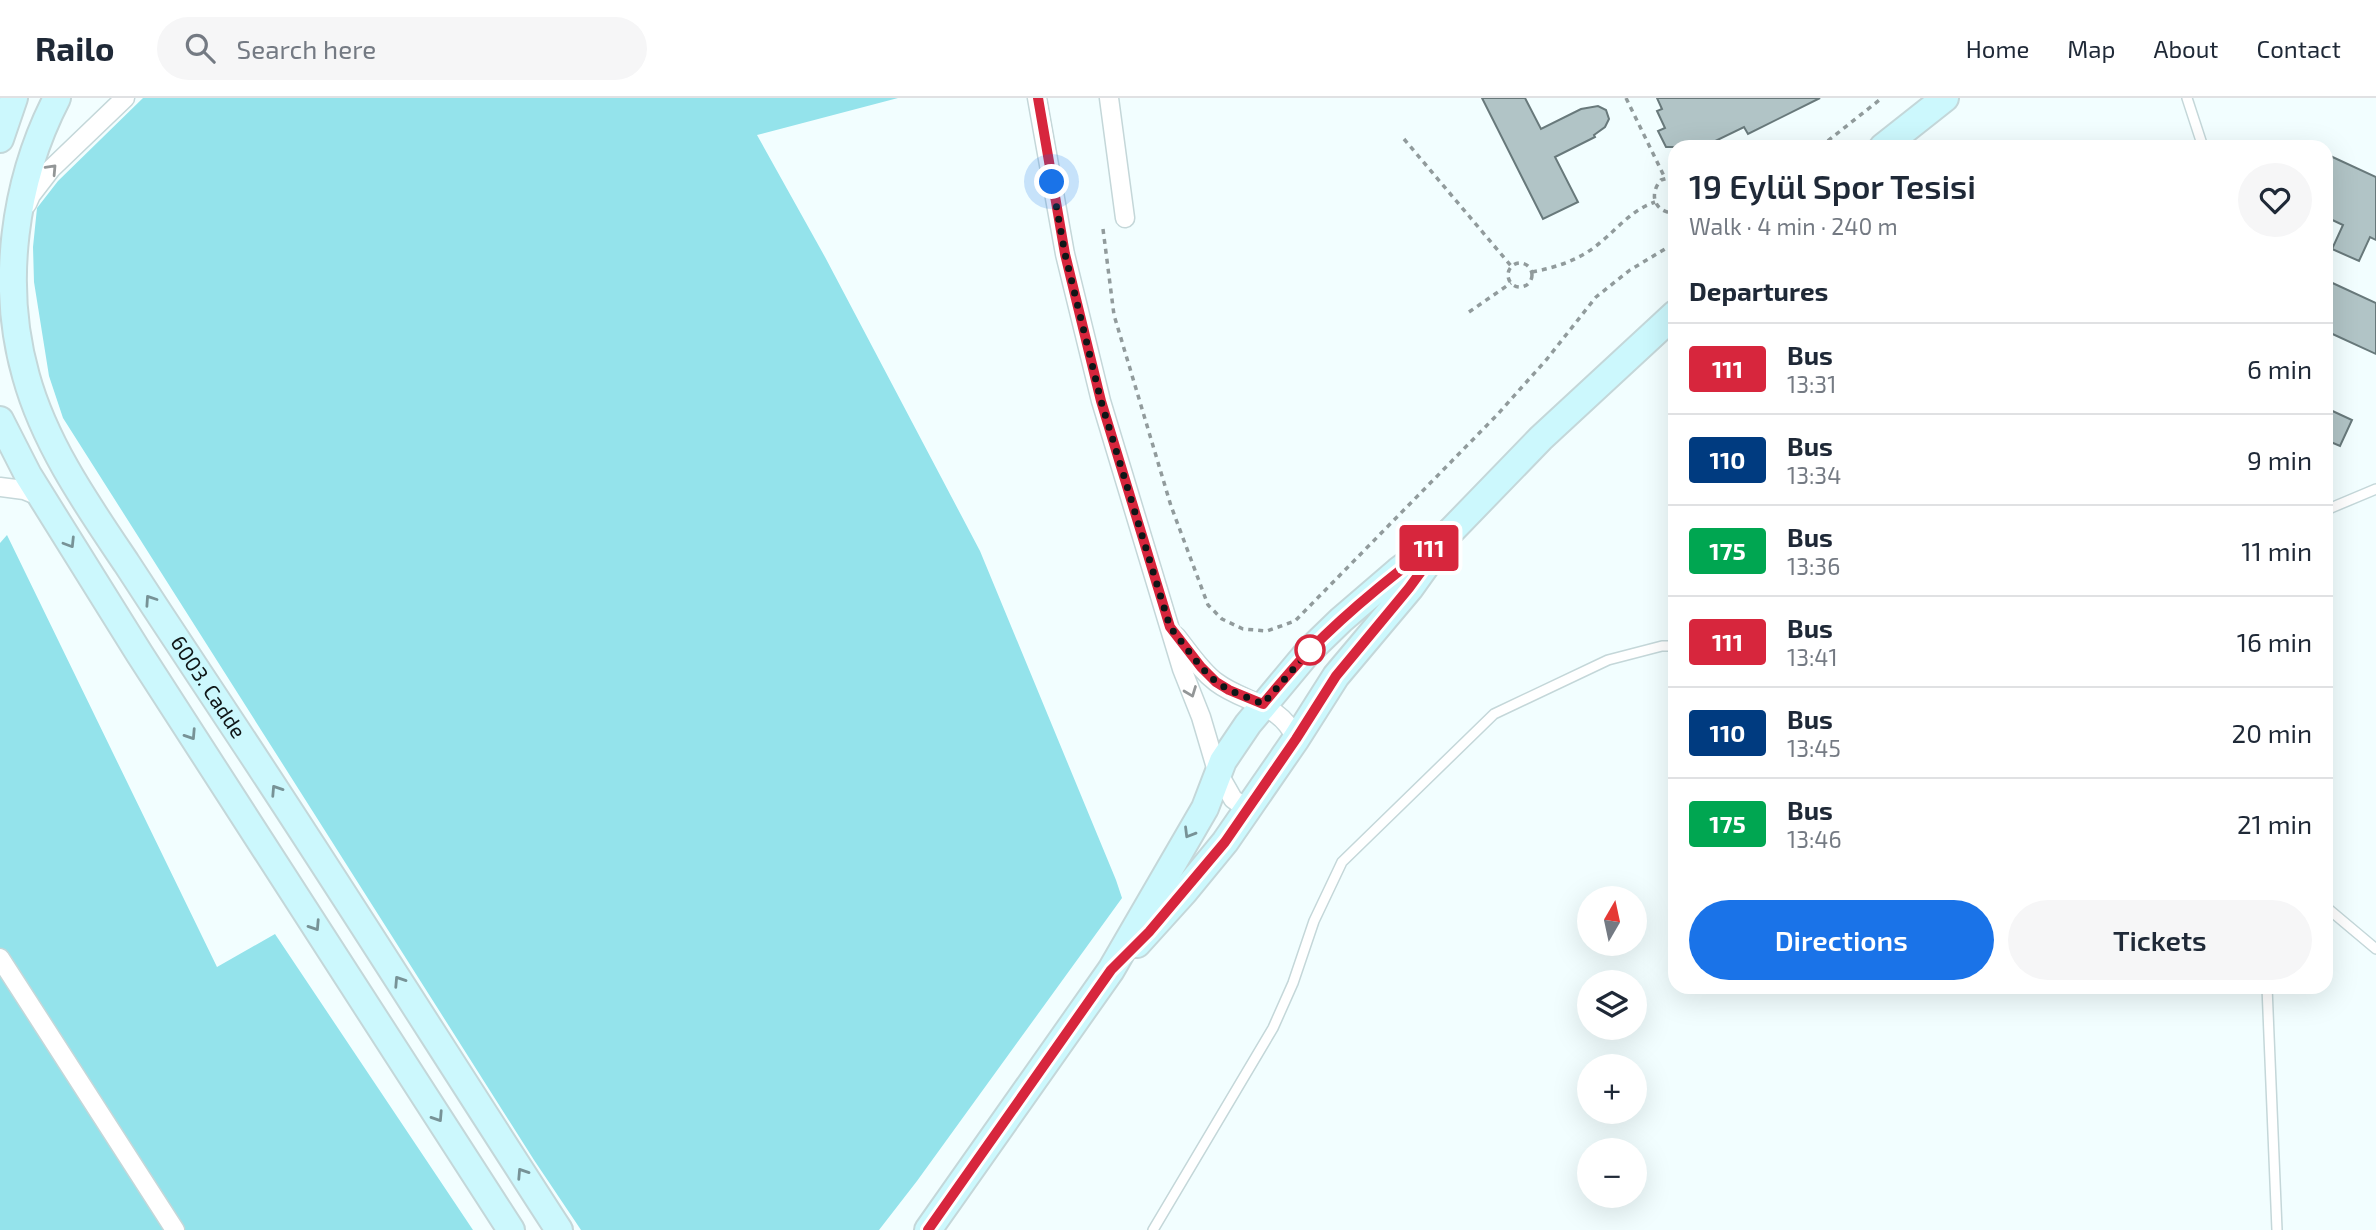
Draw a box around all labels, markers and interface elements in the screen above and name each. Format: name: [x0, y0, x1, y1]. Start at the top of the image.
search box: [157, 17, 647, 80]
text: Railo: [35, 28, 115, 68]
icon: search: [181, 29, 219, 67]
text: Search here: [237, 33, 376, 64]
text: Home: [1966, 34, 2029, 63]
text: Map: [2067, 34, 2115, 63]
text: About: [2153, 34, 2219, 63]
text: Contact: [2257, 34, 2341, 63]
button: heart: [2238, 163, 2312, 237]
one-way arrow: [44, 164, 57, 177]
your location: [1034, 164, 1069, 199]
text: 19 Eylül Spor Tesisi: [1689, 166, 1976, 206]
text: Walk · 4 min · 240 m: [1689, 212, 1898, 240]
text: Departures: [1689, 275, 1828, 306]
text: Bus: [1787, 339, 1833, 370]
text: 6 min: [2247, 353, 2312, 384]
text: 111: [1712, 354, 1743, 383]
text: 13:31: [1787, 370, 1836, 398]
text: Bus: [1787, 430, 1833, 461]
text: 9 min: [2247, 444, 2312, 475]
text: 110: [1710, 445, 1745, 474]
text: 13:34: [1787, 461, 1841, 489]
text: Bus: [1787, 521, 1833, 552]
line badge: 111: [1389, 525, 1469, 571]
text: 111: [1413, 533, 1445, 562]
one-way arrow: [61, 535, 74, 548]
text: 11 min: [2241, 535, 2312, 566]
text: 175: [1709, 536, 1746, 565]
text: 13:36: [1787, 552, 1840, 580]
one-way arrow: [146, 595, 158, 608]
text: Bus: [1787, 612, 1833, 643]
text: 16 min: [2237, 626, 2312, 657]
text: 111: [1712, 627, 1743, 656]
street label: 6003. Cadde: [166, 631, 252, 742]
unlabelled marker: [1295, 635, 1325, 665]
text: 13:41: [1787, 643, 1838, 671]
one-way arrow: [1183, 685, 1197, 697]
text: Bus: [1787, 703, 1833, 734]
text: 20 min: [2232, 717, 2312, 748]
text: 110: [1710, 718, 1745, 747]
one-way arrow: [183, 727, 196, 740]
text: 13:45: [1787, 734, 1841, 762]
one-way arrow: [271, 784, 284, 797]
text: Bus: [1787, 794, 1833, 825]
text: 21 min: [2237, 808, 2312, 839]
text: 175: [1709, 809, 1746, 838]
text: 13:46: [1787, 825, 1842, 853]
one-way arrow: [1185, 826, 1198, 839]
north arrow: [1577, 886, 1647, 956]
map controls: [1577, 886, 1647, 1208]
button: Directions: [1689, 900, 1994, 980]
button: Tickets: [2008, 900, 2312, 980]
one-way arrow: [306, 918, 319, 931]
button: layers: [1577, 970, 1647, 1040]
one-way arrow: [394, 976, 407, 989]
button: +: [1577, 1054, 1647, 1124]
one-way arrow: [430, 1110, 443, 1123]
button: −: [1577, 1138, 1647, 1208]
one-way arrow: [517, 1167, 530, 1180]

